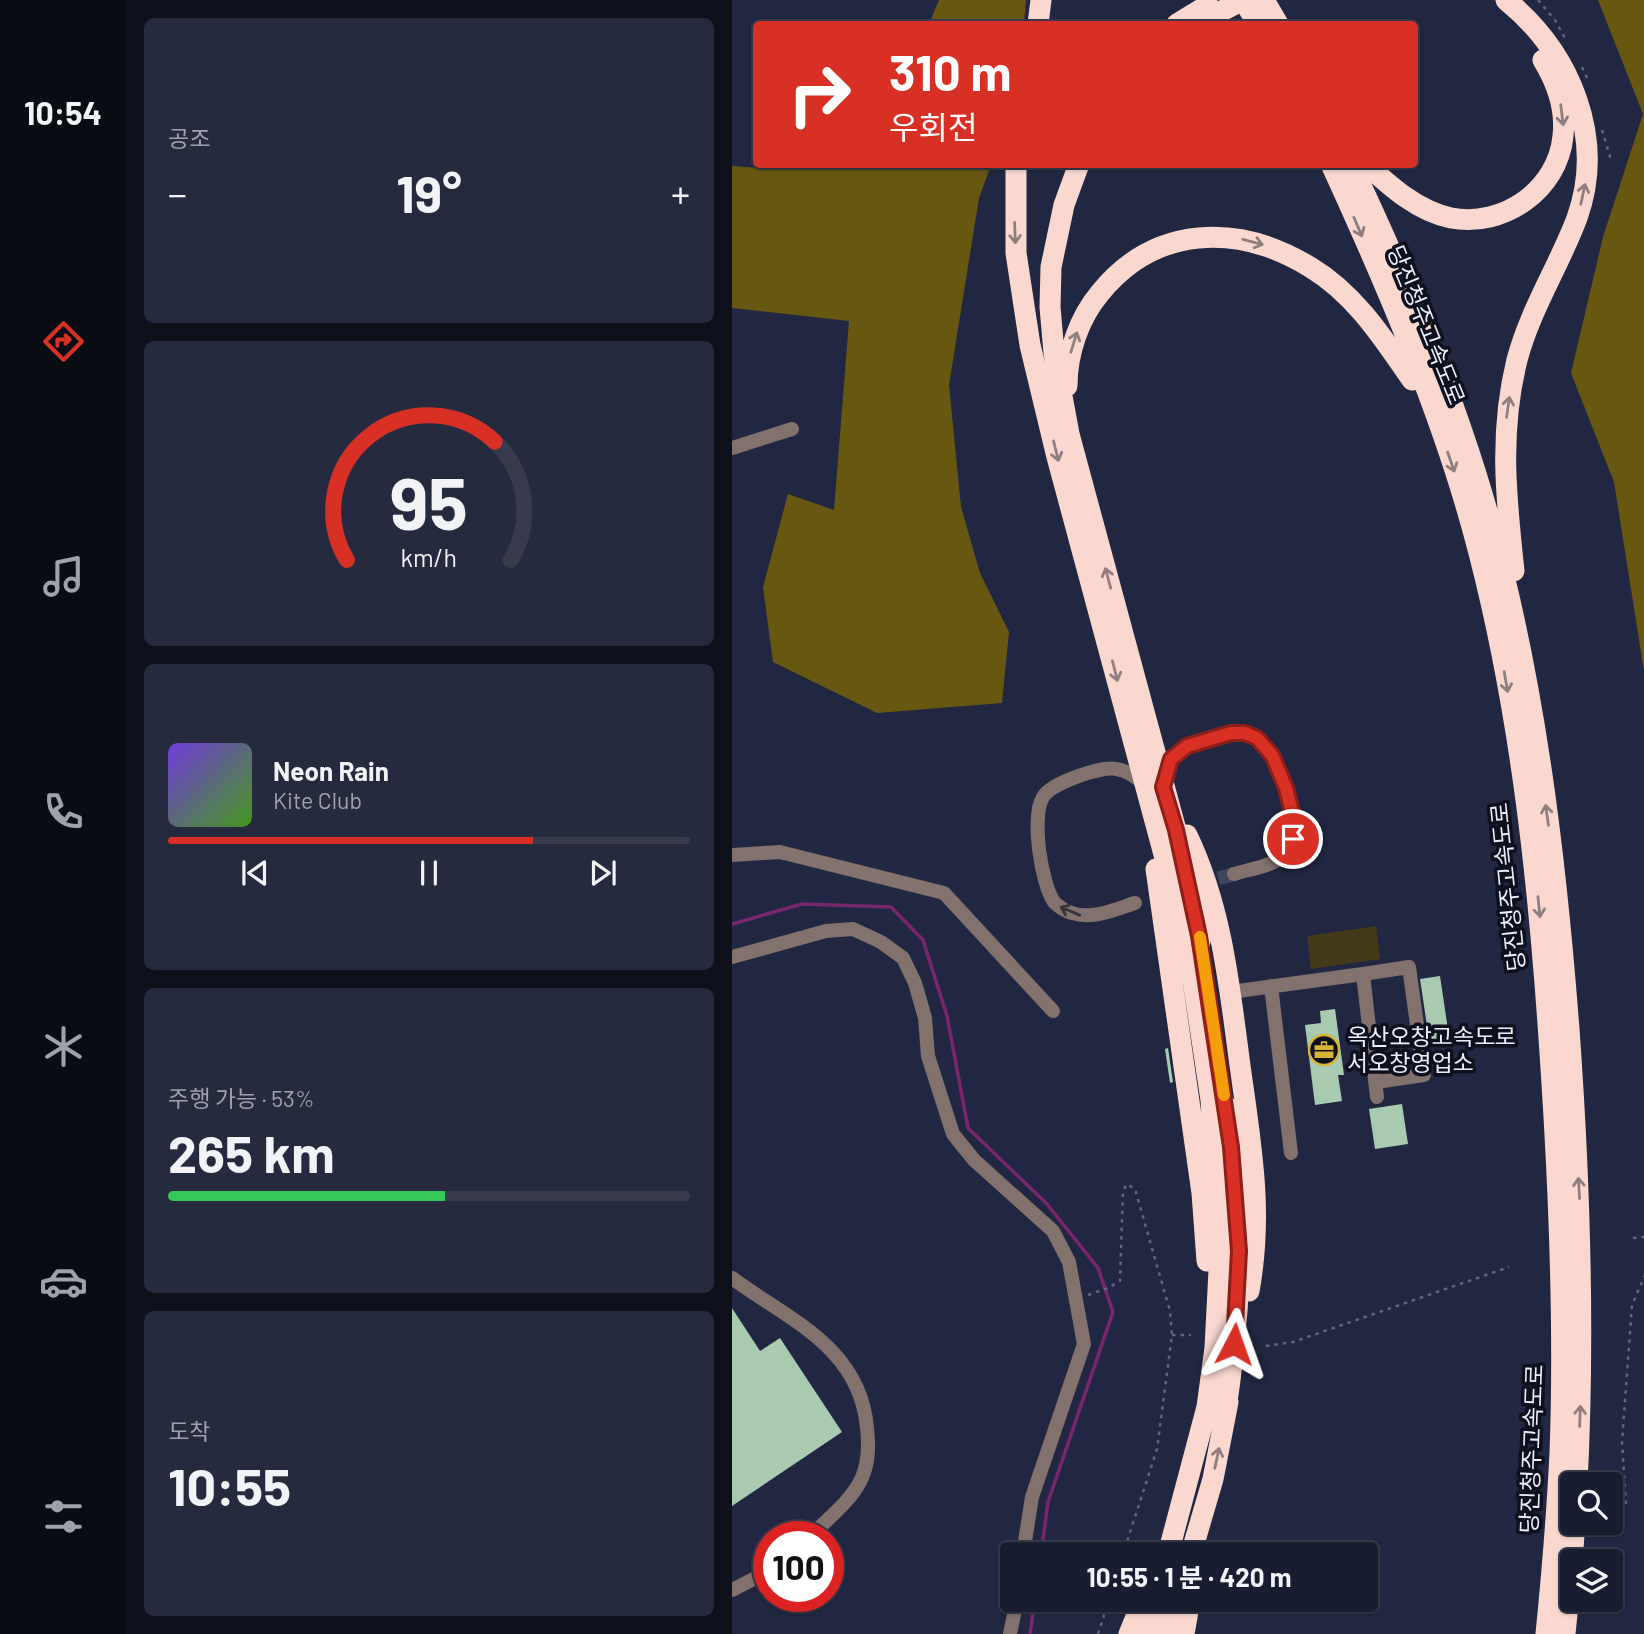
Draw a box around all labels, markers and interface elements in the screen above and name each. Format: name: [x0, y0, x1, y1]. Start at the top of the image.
text: 310 m: [889, 42, 1011, 101]
icon: right: [774, 49, 865, 140]
text: 10:54: [24, 93, 102, 131]
one-way arrow: [1556, 104, 1569, 126]
text: 우회전: [889, 107, 977, 145]
text: 공조: [168, 124, 210, 152]
text: 19°: [396, 161, 462, 223]
text: −: [168, 170, 187, 216]
text: +: [671, 170, 690, 216]
one-way arrow: [1576, 183, 1590, 206]
one-way arrow: [1353, 216, 1366, 237]
one-way arrow: [1009, 221, 1022, 244]
one-way arrow: [1241, 236, 1264, 249]
street label: 당진청주고속도로: [1382, 241, 1472, 408]
icon: directions: [39, 317, 88, 366]
one-way arrow: [1069, 331, 1082, 353]
one-way arrow: [1502, 397, 1515, 419]
one-way arrow: [1050, 440, 1063, 462]
one-way arrow: [1446, 450, 1458, 472]
text: 95: [390, 457, 468, 545]
text: km/h: [401, 542, 457, 572]
icon: music: [39, 552, 88, 601]
one-way arrow: [1101, 568, 1114, 590]
one-way arrow: [1109, 659, 1122, 682]
one-way arrow: [1500, 670, 1513, 693]
text: Neon Rain: [273, 755, 389, 786]
text: Kite Club: [273, 786, 362, 814]
icon: phone: [39, 787, 88, 836]
street label: 당진청주고속도로: [1484, 801, 1530, 973]
one-way arrow: [1540, 805, 1553, 827]
pin: [1263, 809, 1323, 869]
icon: arrive: [1274, 820, 1312, 858]
icon: previous: [236, 854, 274, 892]
icon: pause: [410, 854, 448, 892]
icon: next: [584, 854, 622, 892]
one-way arrow: [1532, 895, 1545, 918]
one-way arrow: [1059, 903, 1081, 916]
icon: climate: [39, 1022, 88, 1071]
place label: 옥산오창고속도로 서오창영업소: [1347, 1022, 1516, 1076]
office icon: 옥산오창고속도로 서오창영업소: [1307, 1033, 1341, 1067]
text: 주행 가능 · 53%: [168, 1084, 314, 1112]
text: 265 km: [168, 1121, 335, 1183]
one-way arrow: [1572, 1177, 1585, 1200]
icon: car: [39, 1257, 88, 1306]
position arrow: [1197, 1307, 1271, 1381]
street label: 당진청주고속도로: [1514, 1364, 1548, 1534]
one-way arrow: [1573, 1405, 1586, 1428]
text: 도착: [168, 1417, 210, 1445]
one-way arrow: [1211, 1447, 1225, 1470]
text: 10:55: [168, 1454, 291, 1516]
map controls: [1560, 1472, 1623, 1612]
button: search: [1560, 1472, 1623, 1535]
icon: filters: [39, 1492, 88, 1541]
speed limit sign: 100: [753, 1521, 844, 1612]
button: layers: [1560, 1549, 1623, 1612]
text: 10:55 · 1 분 · 420 m: [1087, 1561, 1291, 1592]

